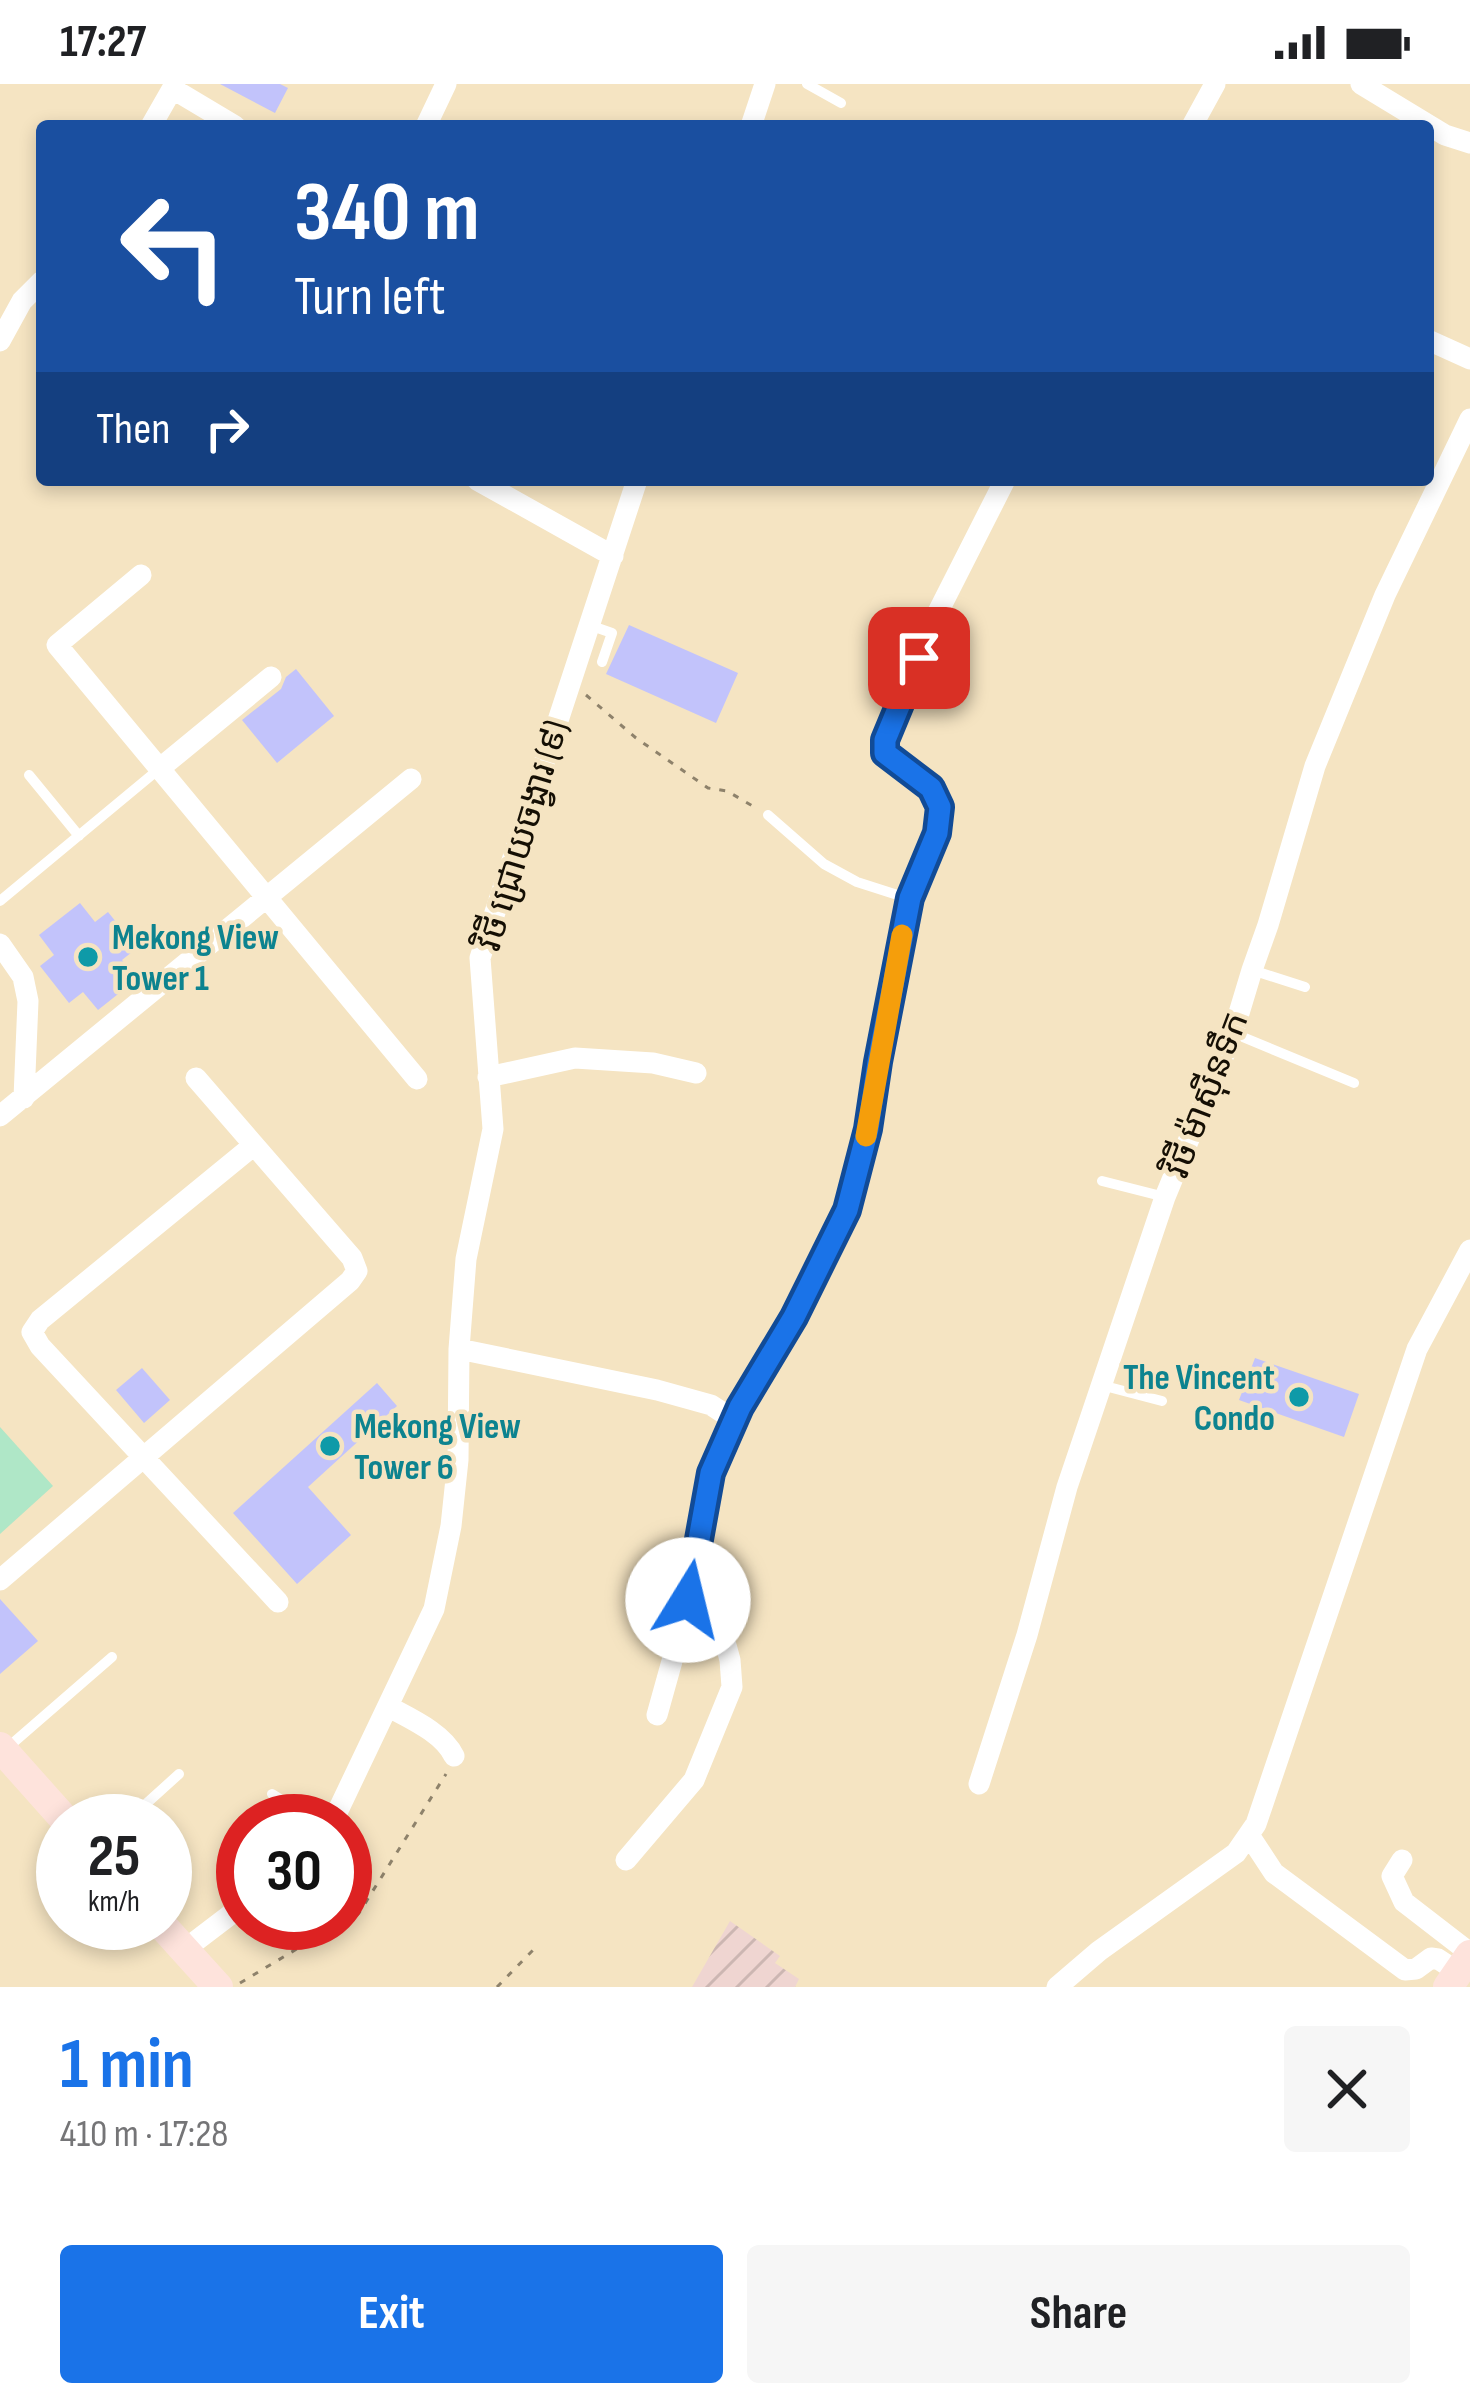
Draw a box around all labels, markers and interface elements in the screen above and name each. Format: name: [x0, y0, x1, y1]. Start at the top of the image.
text: 17:27: [60, 15, 146, 70]
text: 340 m: [294, 163, 480, 264]
icon: left: [96, 168, 252, 324]
text: Turn left: [294, 265, 446, 330]
icon: right: [194, 396, 260, 462]
text: Then: [96, 402, 170, 457]
pin: [868, 607, 970, 709]
icon: arrive: [886, 625, 952, 691]
street label: វិថី ជ្រោយចង្វារ (៩): [466, 715, 579, 957]
place label: Mekong View Tower 1: [112, 917, 279, 1001]
marker: Mekong View Tower 1: [75, 944, 101, 970]
street label: វិថី ម៉ាស៊ីនទឹក: [1154, 1005, 1259, 1185]
place label: The Vincent Condo: [1123, 1357, 1275, 1441]
marker: The Vincent Condo: [1286, 1384, 1312, 1410]
place label: Mekong View Tower 6: [354, 1406, 521, 1490]
marker: Mekong View Tower 6: [317, 1433, 343, 1459]
position arrow: [625, 1537, 751, 1663]
speed limit sign: 30: [216, 1794, 372, 1950]
text: 25: [88, 1821, 140, 1893]
text: km/h: [88, 1884, 140, 1920]
text: 1 min: [60, 2022, 194, 2109]
button: close: [1284, 2026, 1410, 2152]
text: 410 m · 17:28: [60, 2111, 228, 2158]
button: Exit: [60, 2245, 723, 2383]
button: Share: [747, 2245, 1410, 2383]

